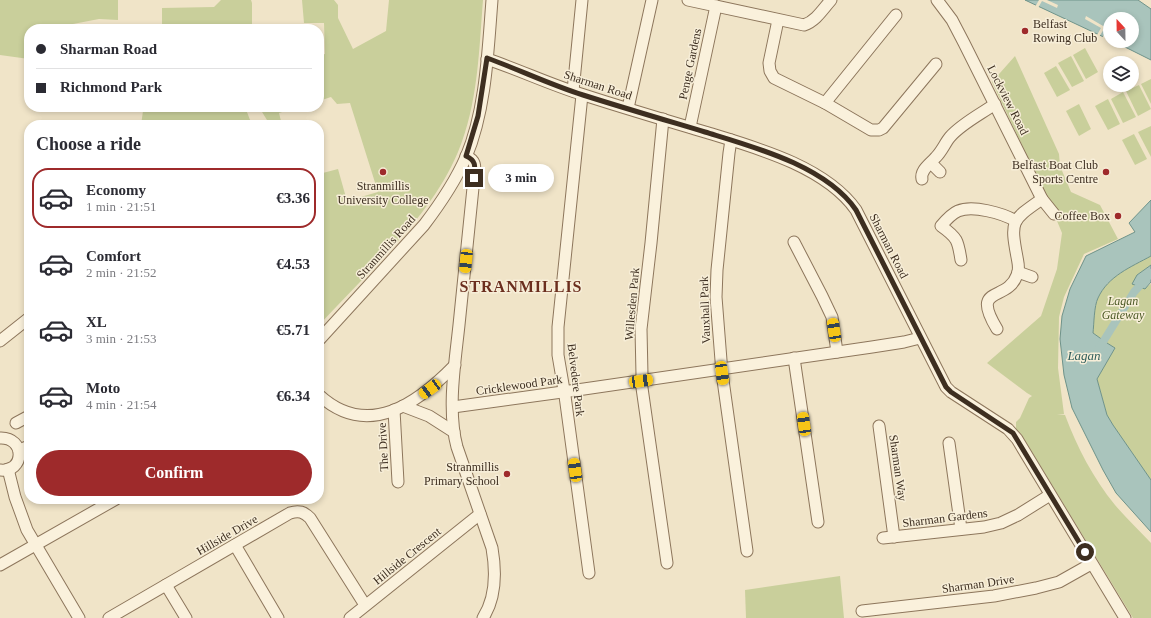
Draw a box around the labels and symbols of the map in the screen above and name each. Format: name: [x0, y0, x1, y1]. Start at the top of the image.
north arrow: [1103, 12, 1139, 48]
place label: Belfast Rowing Club: [1033, 17, 1097, 45]
marker: Belfast Rowing Club: [1020, 26, 1030, 36]
street label: Penge Gardens: [676, 27, 704, 101]
street label: Lockview Road: [984, 63, 1032, 137]
street label: Sharman Road: [562, 67, 634, 103]
place label: Belfast Boat Club Sports Centre: [1012, 158, 1098, 186]
callout: 3 min: [488, 164, 554, 192]
marker: Stranmillis University College: [378, 167, 388, 177]
marker: Belfast Boat Club Sports Centre: [1101, 167, 1111, 177]
route end: [465, 169, 483, 187]
place label: Stranmillis University College: [338, 179, 428, 207]
place label: Coffee Box: [1055, 209, 1110, 223]
street label: Sharman Road: [867, 211, 911, 281]
marker: Coffee Box: [1113, 211, 1123, 221]
street label: Stranmillis Road: [354, 212, 418, 282]
car: [459, 248, 473, 274]
street label: Willesden Park: [622, 267, 642, 341]
street label: Vauxhall Park: [697, 276, 713, 344]
district label: STRANMILLIS: [459, 278, 583, 295]
park label: Lagan Gateway: [1102, 294, 1145, 322]
car: [826, 317, 842, 343]
street label: Belvedere Park: [565, 343, 587, 417]
water label: Lagan: [1066, 348, 1101, 363]
car: [714, 360, 730, 386]
street label: Cricklewood Park: [475, 372, 563, 398]
car: [628, 373, 654, 389]
car: [417, 377, 443, 401]
car: [796, 411, 812, 437]
street label: The Drive: [375, 422, 391, 472]
street label: Sharman Way: [886, 434, 910, 502]
car: [567, 457, 583, 483]
place label: Stranmillis Primary School: [424, 460, 500, 488]
marker: Stranmillis Primary School: [502, 469, 512, 479]
street label: Sharman Gardens: [902, 506, 989, 530]
street label: Hillside Drive: [194, 512, 260, 558]
street label: Hillside Crescent: [370, 524, 444, 588]
route start: [1076, 543, 1094, 561]
street label: Sharman Drive: [941, 572, 1015, 596]

